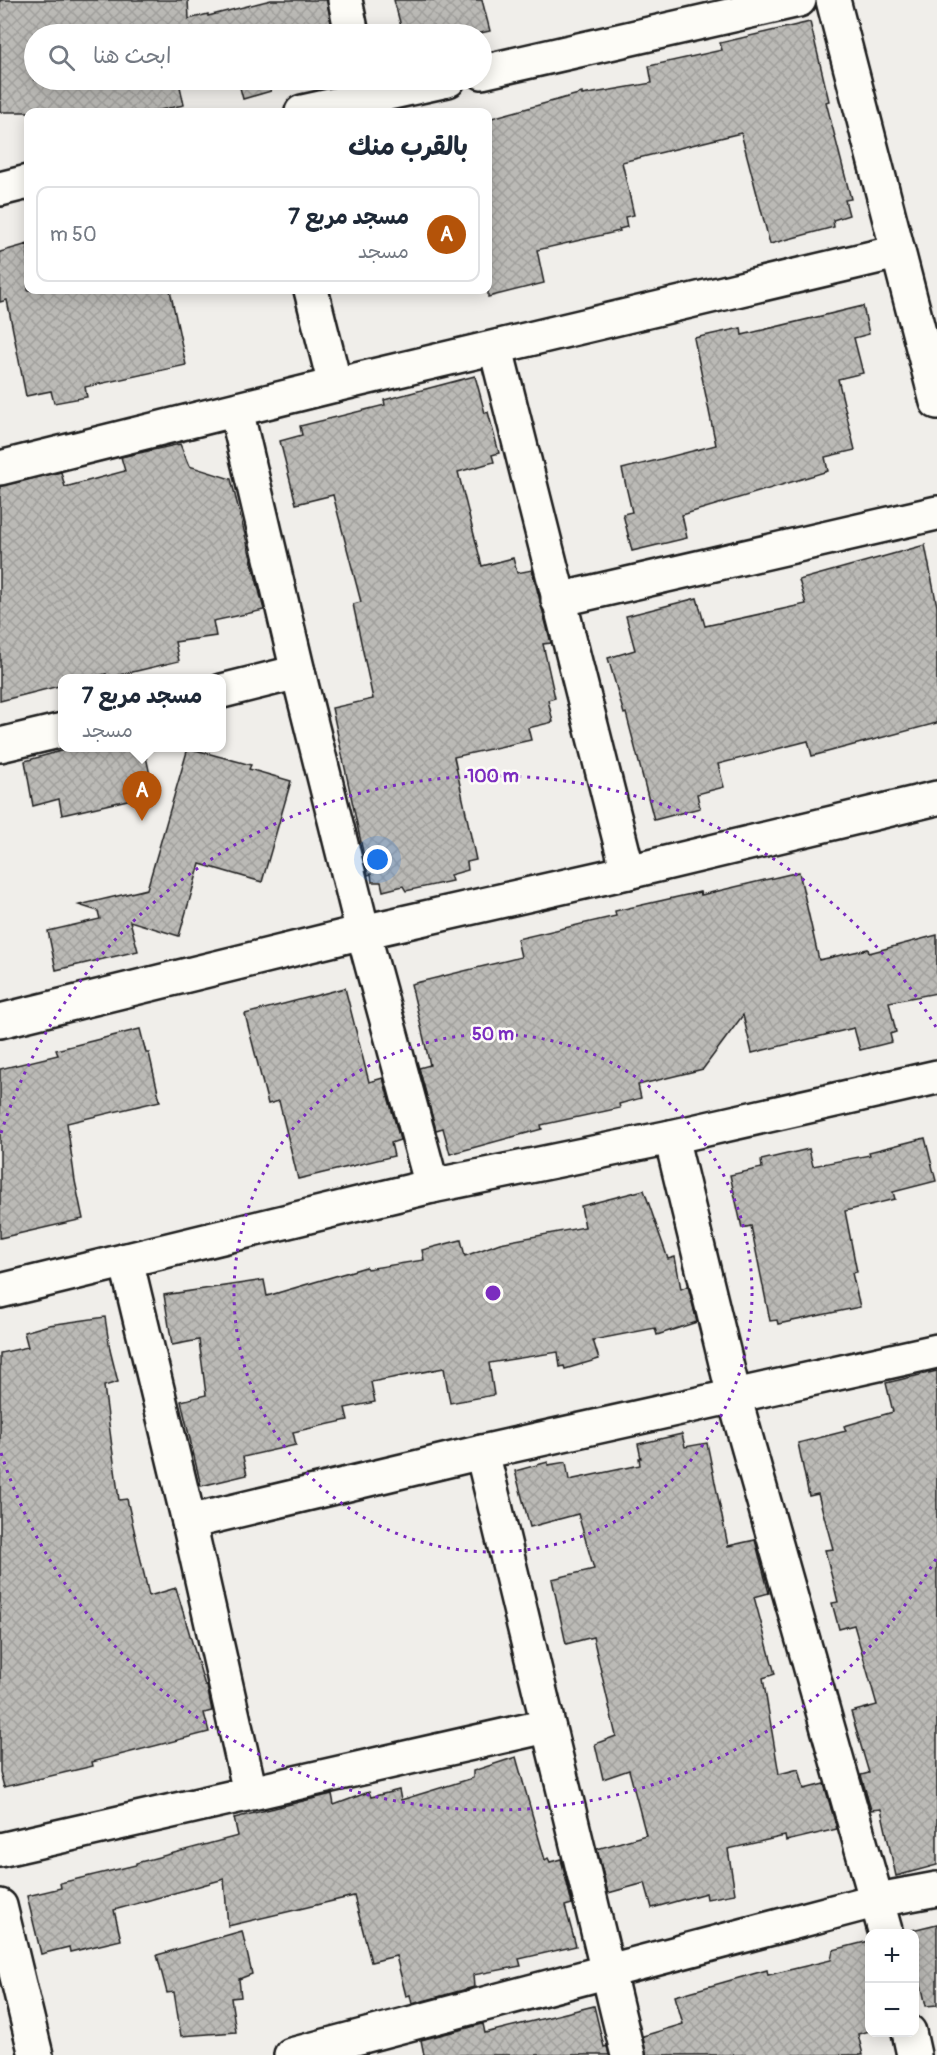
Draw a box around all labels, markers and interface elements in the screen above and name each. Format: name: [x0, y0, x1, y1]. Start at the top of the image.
search box: [24, 24, 492, 90]
icon: search: [45, 41, 78, 74]
text: ابحث هنا: [93, 42, 171, 70]
text: بالقرب منك: [348, 131, 468, 163]
text: مسجد مربع 7: [288, 203, 409, 231]
text: 50 m: [50, 222, 97, 247]
text: A: [440, 222, 453, 247]
text: مسجد: [358, 239, 409, 264]
popup: [58, 674, 226, 752]
text: مسجد مربع 7: [82, 682, 202, 710]
text: مسجد: [82, 718, 133, 743]
text: 100 m: [467, 765, 519, 788]
pin: A: [122, 772, 162, 821]
your location: [363, 845, 392, 874]
text: 50 m: [472, 1023, 514, 1046]
centre of rings: [483, 1283, 503, 1303]
map controls: [865, 1929, 919, 2037]
button: +: [865, 1929, 919, 1983]
button: −: [865, 1983, 919, 2037]

